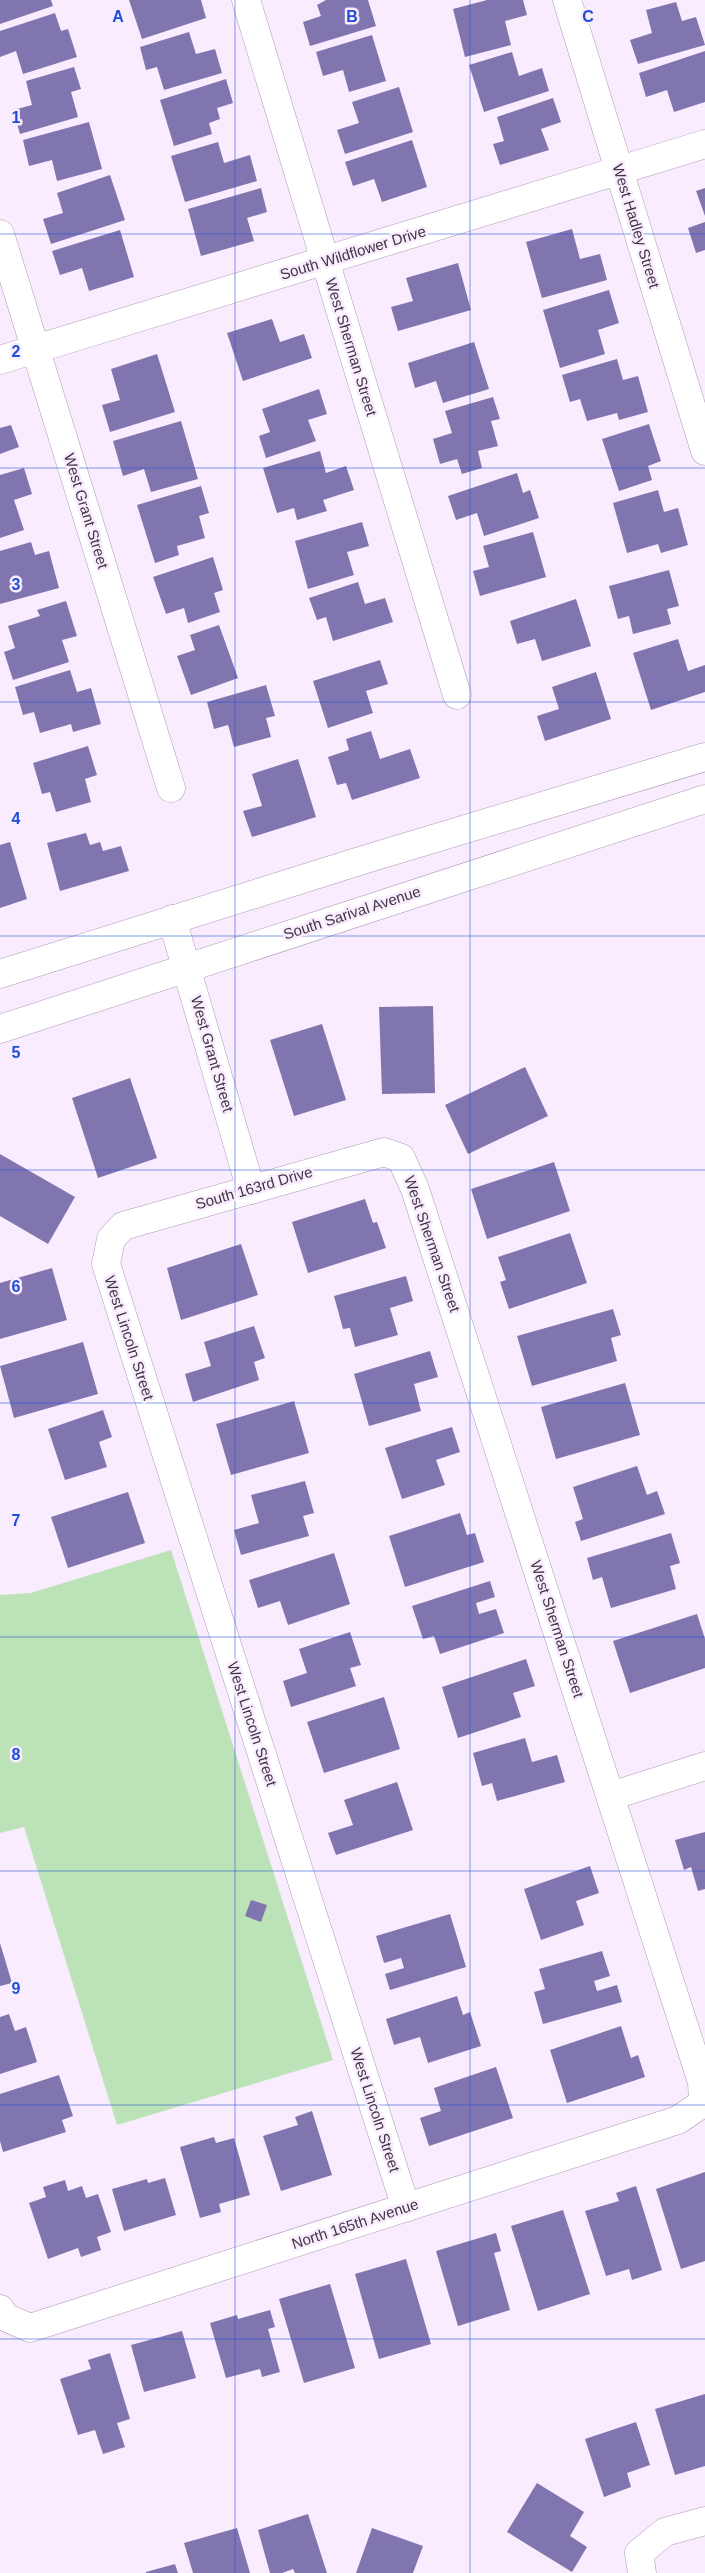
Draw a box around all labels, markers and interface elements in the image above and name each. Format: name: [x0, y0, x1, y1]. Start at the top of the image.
text: A: [112, 8, 124, 25]
text: B: [346, 8, 358, 25]
text: C: [582, 8, 594, 25]
text: 1: [12, 109, 21, 126]
street label: West Hadley Street: [609, 162, 664, 291]
street label: South Wildflower Drive: [278, 222, 428, 283]
street label: West Sherman Street: [322, 276, 381, 419]
text: 2: [12, 343, 21, 360]
street label: West Grant Street: [61, 451, 112, 571]
text: 3: [12, 576, 21, 593]
text: 4: [12, 810, 21, 827]
street label: South Sarival Avenue: [281, 882, 423, 943]
street label: West Grant Street: [188, 994, 237, 1115]
text: 5: [12, 1044, 21, 1061]
street label: South 163rd Drive: [193, 1163, 314, 1212]
street label: West Sherman Street: [401, 1173, 464, 1315]
street label: West Lincoln Street: [101, 1273, 158, 1403]
text: 6: [12, 1278, 21, 1295]
text: 7: [12, 1512, 21, 1529]
street label: West Sherman Street: [527, 1558, 588, 1700]
street label: West Lincoln Street: [224, 1659, 281, 1789]
text: 8: [12, 1746, 21, 1763]
text: 9: [12, 1980, 21, 1997]
street label: West Lincoln Street: [347, 2045, 404, 2175]
street label: North 165th Avenue: [289, 2195, 420, 2252]

